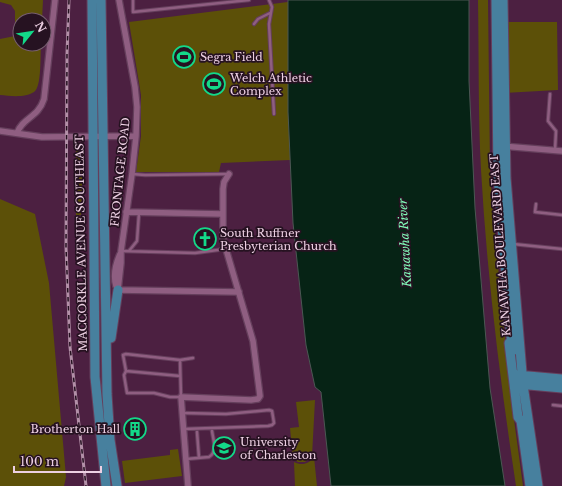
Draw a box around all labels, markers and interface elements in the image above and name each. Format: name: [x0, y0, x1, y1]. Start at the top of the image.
north arrow: [12, 12, 52, 52]
text: N: [32, 19, 50, 36]
sports icon: Segra Field: [171, 44, 197, 70]
place label: Segra Field: [200, 50, 263, 64]
sports icon: Welch Athletic Complex: [201, 71, 227, 97]
place label: Welch Athletic Complex: [229, 71, 312, 98]
street label: FRONTAGE ROAD: [107, 116, 133, 227]
street label: MACCORKLE AVENUE SOUTHEAST: [72, 134, 90, 352]
street label: KANAWHA BOULEVARD EAST: [487, 153, 513, 337]
water label: Kanawha River: [395, 198, 414, 289]
church icon: South Ruffner Presbyterian Church: [192, 226, 218, 252]
place label: South Ruffner Presbyterian Church: [220, 226, 337, 253]
building icon: Brotherton Hall: [122, 416, 148, 442]
place label: Brotherton Hall: [30, 422, 120, 436]
school or university icon: University of Charleston: [211, 435, 237, 461]
place label: University of Charleston: [240, 435, 317, 462]
scale bar: [14, 448, 101, 474]
text: 100 m: [20, 454, 59, 469]

